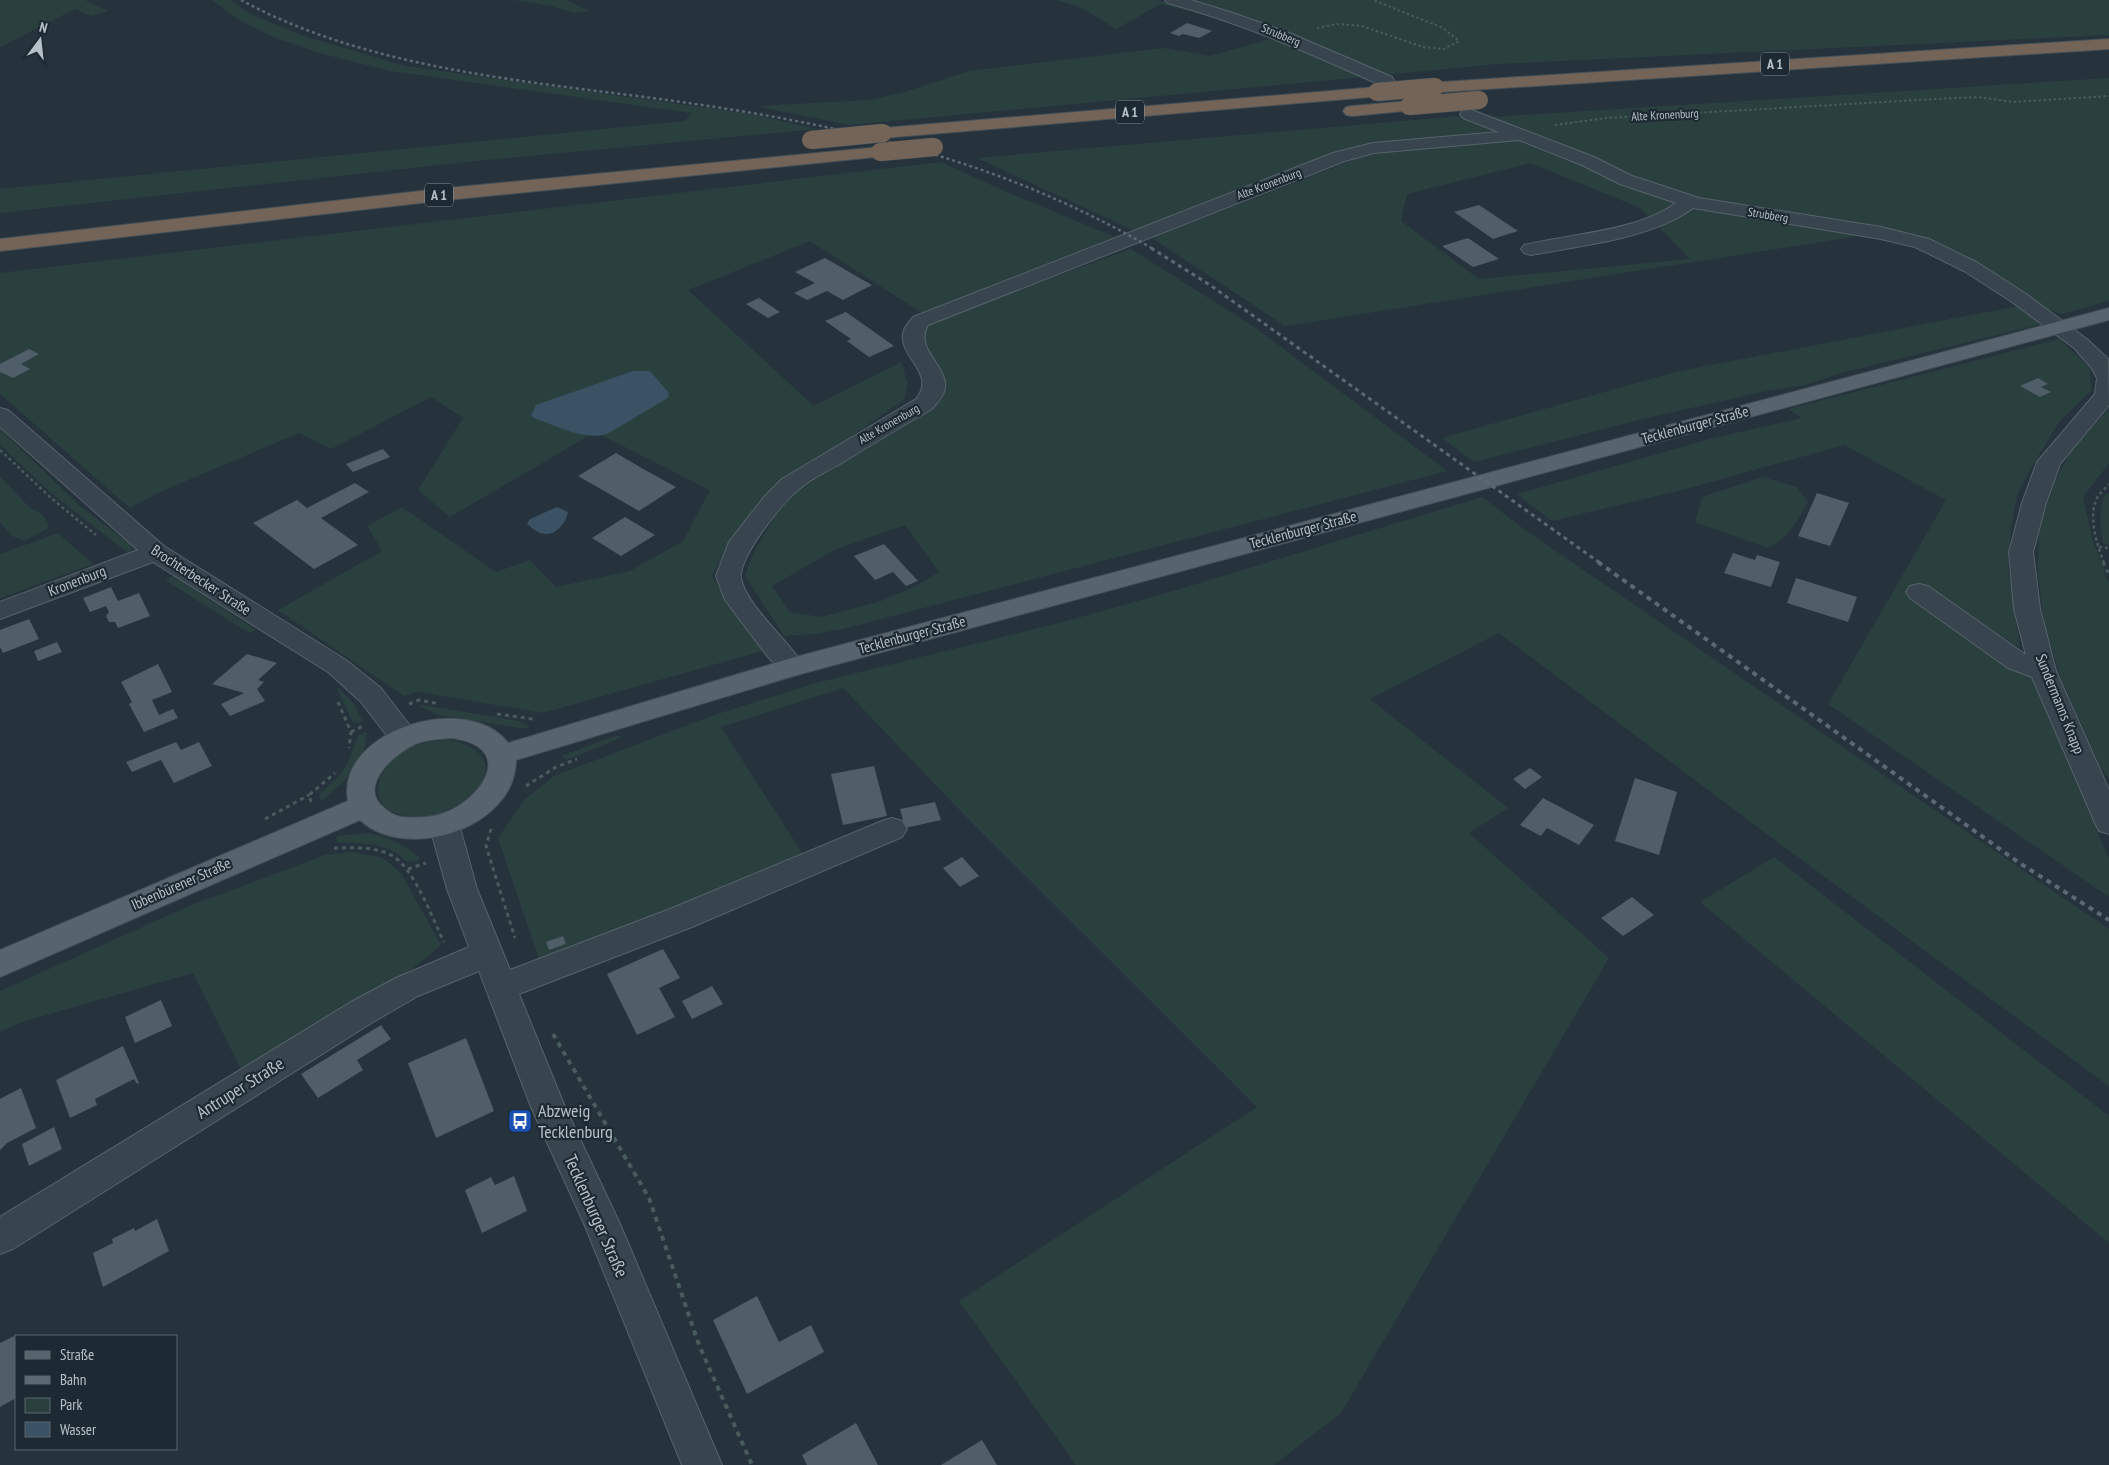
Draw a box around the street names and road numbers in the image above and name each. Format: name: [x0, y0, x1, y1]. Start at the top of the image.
street label: Strubberg: [1259, 20, 1303, 49]
road number: A 1: [1761, 52, 1789, 76]
road number: A 1: [1116, 100, 1144, 124]
street label: Alte Kronenburg: [1631, 105, 1699, 124]
street label: Alte Kronenburg: [1235, 164, 1303, 203]
road number: A 1: [425, 184, 453, 206]
street label: Strubberg: [1747, 204, 1789, 225]
street label: Alte Kronenburg: [856, 400, 922, 447]
street label: Tecklenburger Straße: [1639, 401, 1750, 448]
street label: Tecklenburger Straße: [1247, 506, 1358, 553]
street label: Brochterbecker Straße: [148, 540, 255, 619]
street label: Kronenburg: [45, 561, 109, 600]
street label: Tecklenburger Straße: [856, 611, 967, 658]
street label: Sundermanns Knapp: [2032, 651, 2089, 757]
street label: Ibbenbürener Straße: [128, 853, 233, 914]
street label: Antruper Straße: [192, 1052, 288, 1124]
street label: Tecklenburger Straße: [559, 1151, 634, 1281]

